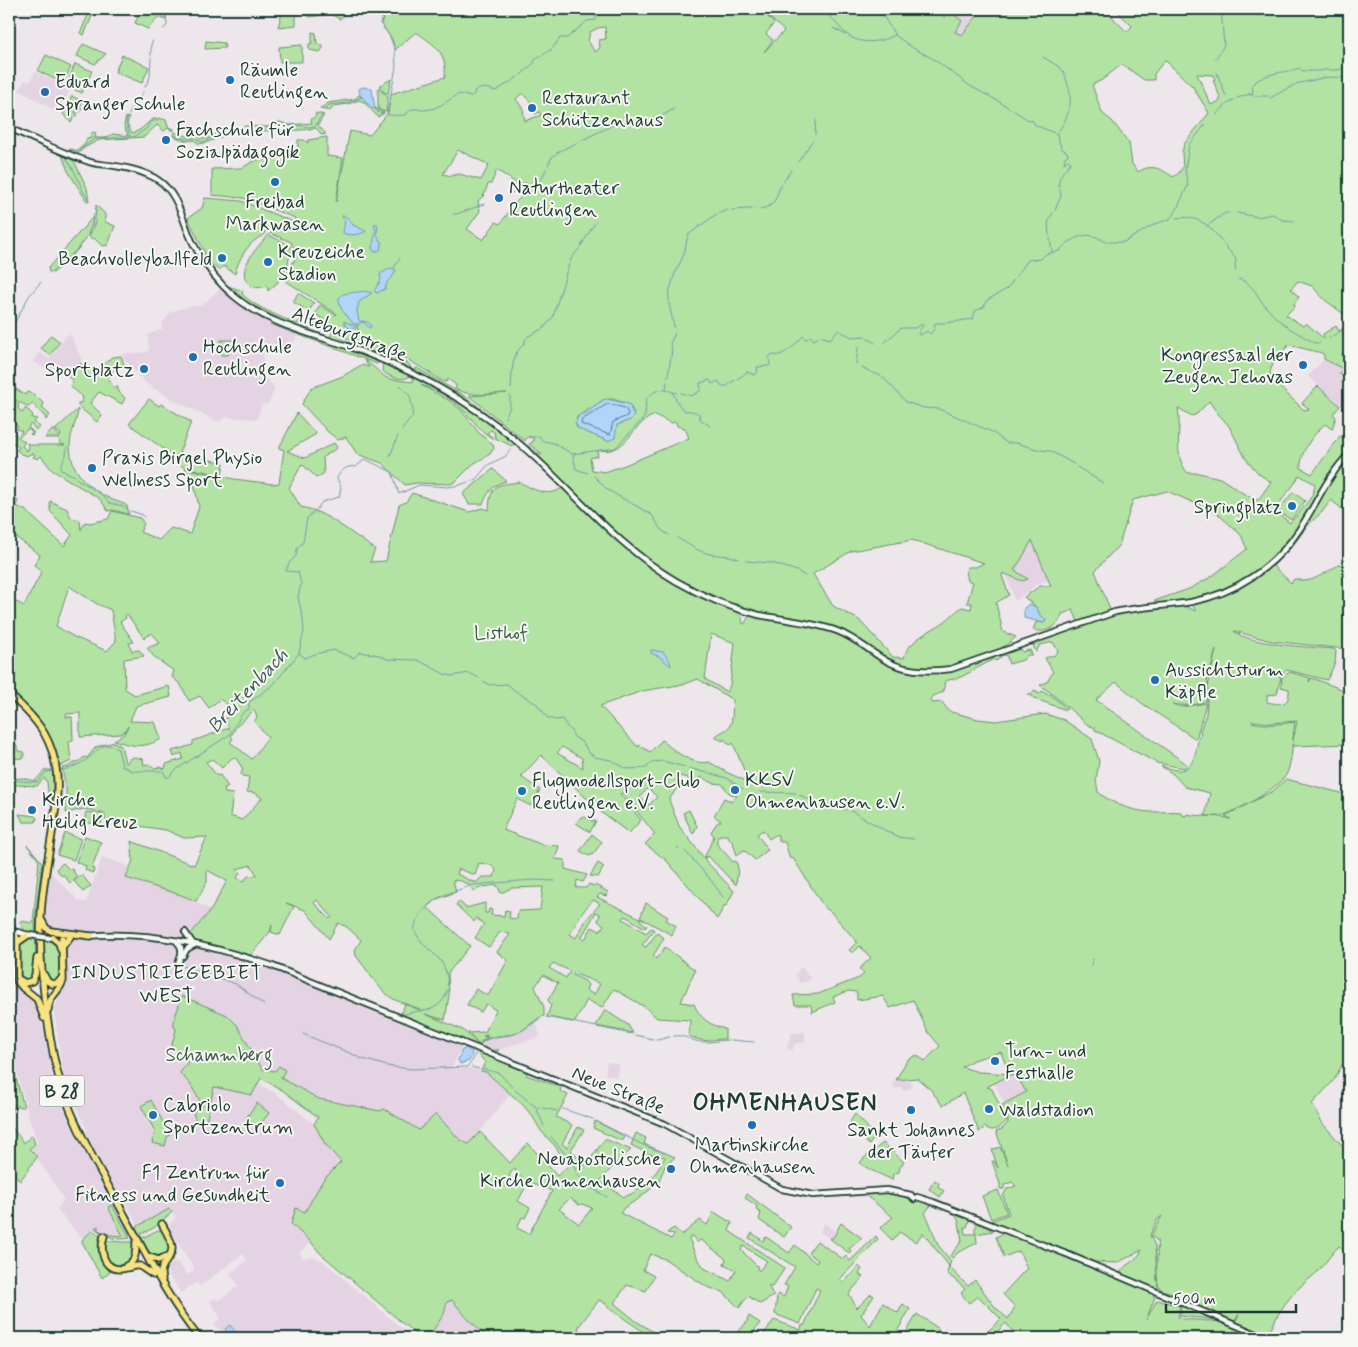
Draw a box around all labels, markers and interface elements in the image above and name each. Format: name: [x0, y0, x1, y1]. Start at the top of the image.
place label: Räumle Reutlingen: [240, 58, 328, 108]
place label: Eduard Spranger Schule: [55, 70, 186, 120]
marker: Räumle Reutlingen: [224, 74, 236, 86]
marker: Eduard Spranger Schule: [39, 86, 51, 98]
place label: Restaurant Schützenhaus: [542, 86, 663, 133]
marker: Restaurant Schützenhaus: [526, 102, 538, 114]
place label: Fachschule für Sozialpädagogik: [176, 118, 300, 168]
marker: Fachschule für Sozialpädagogik: [160, 134, 172, 146]
marker: Freibad Markwasen: [269, 176, 281, 188]
place label: Naturtheater Reutlingen: [509, 176, 619, 226]
place label: Freibad Markwasen: [226, 190, 324, 237]
marker: Naturtheater Reutlingen: [493, 192, 505, 204]
place label: Kreuzeiche Stadion: [278, 240, 365, 287]
place label: Beachvolleyballfeld: [58, 247, 212, 273]
marker: Beachvolleyballfeld: [216, 252, 228, 264]
marker: Kreuzeiche Stadion: [262, 256, 274, 268]
street label: Alteburgstraße: [287, 301, 411, 371]
place label: Hochschule Reutlingen: [203, 335, 292, 385]
place label: Kongressaal der Zeugen Jehovas: [1161, 343, 1293, 393]
marker: Hochschule Reutlingen: [187, 351, 199, 363]
place label: Sportplatz: [45, 358, 134, 383]
marker: Kongressaal der Zeugen Jehovas: [1297, 359, 1309, 371]
marker: Sportplatz: [138, 363, 150, 375]
place label: Praxis Birgel Physio Wellness Sport: [102, 446, 262, 493]
marker: Praxis Birgel Physio Wellness Sport: [86, 462, 98, 474]
place label: Springplatz: [1194, 495, 1282, 523]
marker: Springplatz: [1286, 500, 1298, 512]
park label: Listhof: [474, 621, 528, 646]
water label: Breitenbach: [202, 642, 295, 739]
place label: Aussichtsturm Käpfle: [1165, 658, 1284, 705]
marker: Aussichtsturm Käpfle: [1149, 674, 1161, 686]
place label: KKSV Ohmenhausen e.V.: [745, 768, 905, 815]
place label: Flugmodellsport-Club Reutlingen e.V.: [532, 769, 700, 819]
marker: KKSV Ohmenhausen e.V.: [729, 784, 741, 796]
marker: Flugmodellsport-Club Reutlingen e.V.: [516, 785, 528, 797]
place label: Kirche Heilig Kreuz: [42, 788, 138, 836]
marker: Kirche Heilig Kreuz: [26, 804, 38, 816]
district label: INDUSTRIEGEBIET WEST: [71, 960, 263, 1010]
place label: Turn- und Festhalle: [1005, 1039, 1086, 1086]
park label: Schammberg: [165, 1043, 273, 1071]
marker: Turn- und Festhalle: [989, 1055, 1001, 1067]
street label: Neue Straße: [568, 1060, 669, 1120]
road number: B 28: [40, 1076, 84, 1106]
district label: OHMENHAUSEN: [693, 1088, 877, 1119]
place label: Cabriolo Sportzentrum: [163, 1093, 293, 1140]
place label: Waldstadion: [999, 1098, 1094, 1123]
marker: Waldstadion: [983, 1103, 995, 1115]
marker: Sankt Johannes der Täufer: [905, 1104, 917, 1116]
marker: Cabriolo Sportzentrum: [147, 1109, 159, 1121]
place label: Sankt Johannes der Täufer: [847, 1118, 975, 1165]
marker: Martinskirche Ohmenhausen: [746, 1119, 758, 1131]
place label: Martinskirche Ohmenhausen: [689, 1133, 815, 1180]
place label: Neuapostolische Kirche Ohmenhausen: [480, 1147, 661, 1194]
place label: F1 Zentrum für Fitness und Gesundheit: [75, 1161, 270, 1208]
marker: Neuapostolische Kirche Ohmenhausen: [665, 1163, 677, 1175]
marker: F1 Zentrum für Fitness und Gesundheit: [274, 1177, 286, 1189]
scale bar: [1166, 1282, 1296, 1314]
text: 500 m: [1173, 1290, 1216, 1310]

